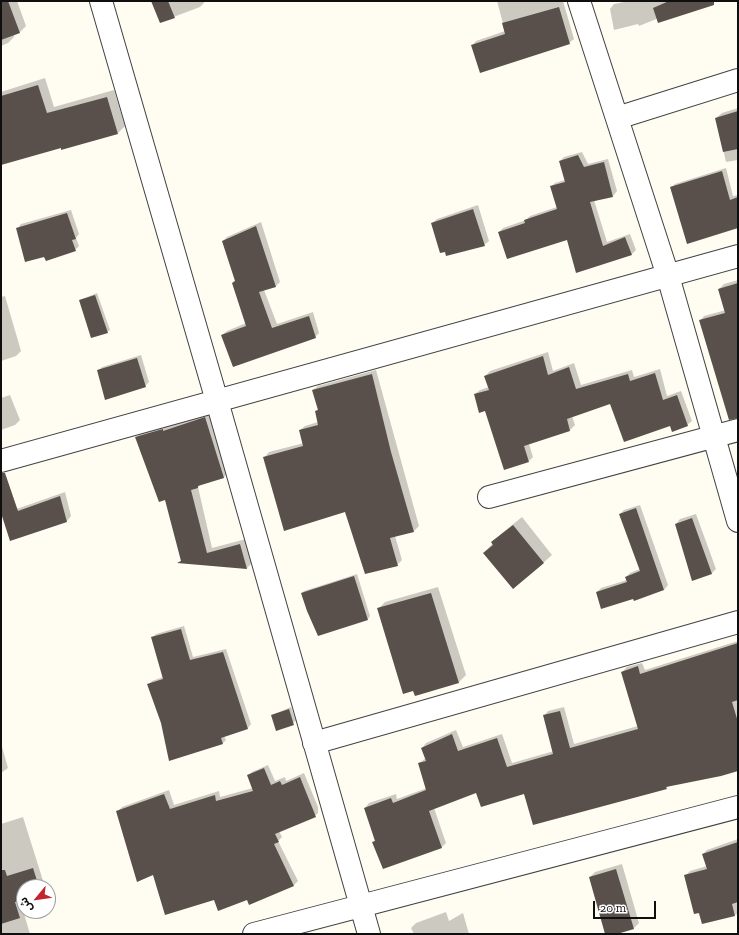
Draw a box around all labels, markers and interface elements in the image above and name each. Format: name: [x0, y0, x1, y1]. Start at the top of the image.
north arrow: [16, 879, 56, 919]
scale bar: [595, 893, 658, 919]
text: ش: [17, 895, 35, 914]
text: 20 m: [600, 901, 626, 915]

